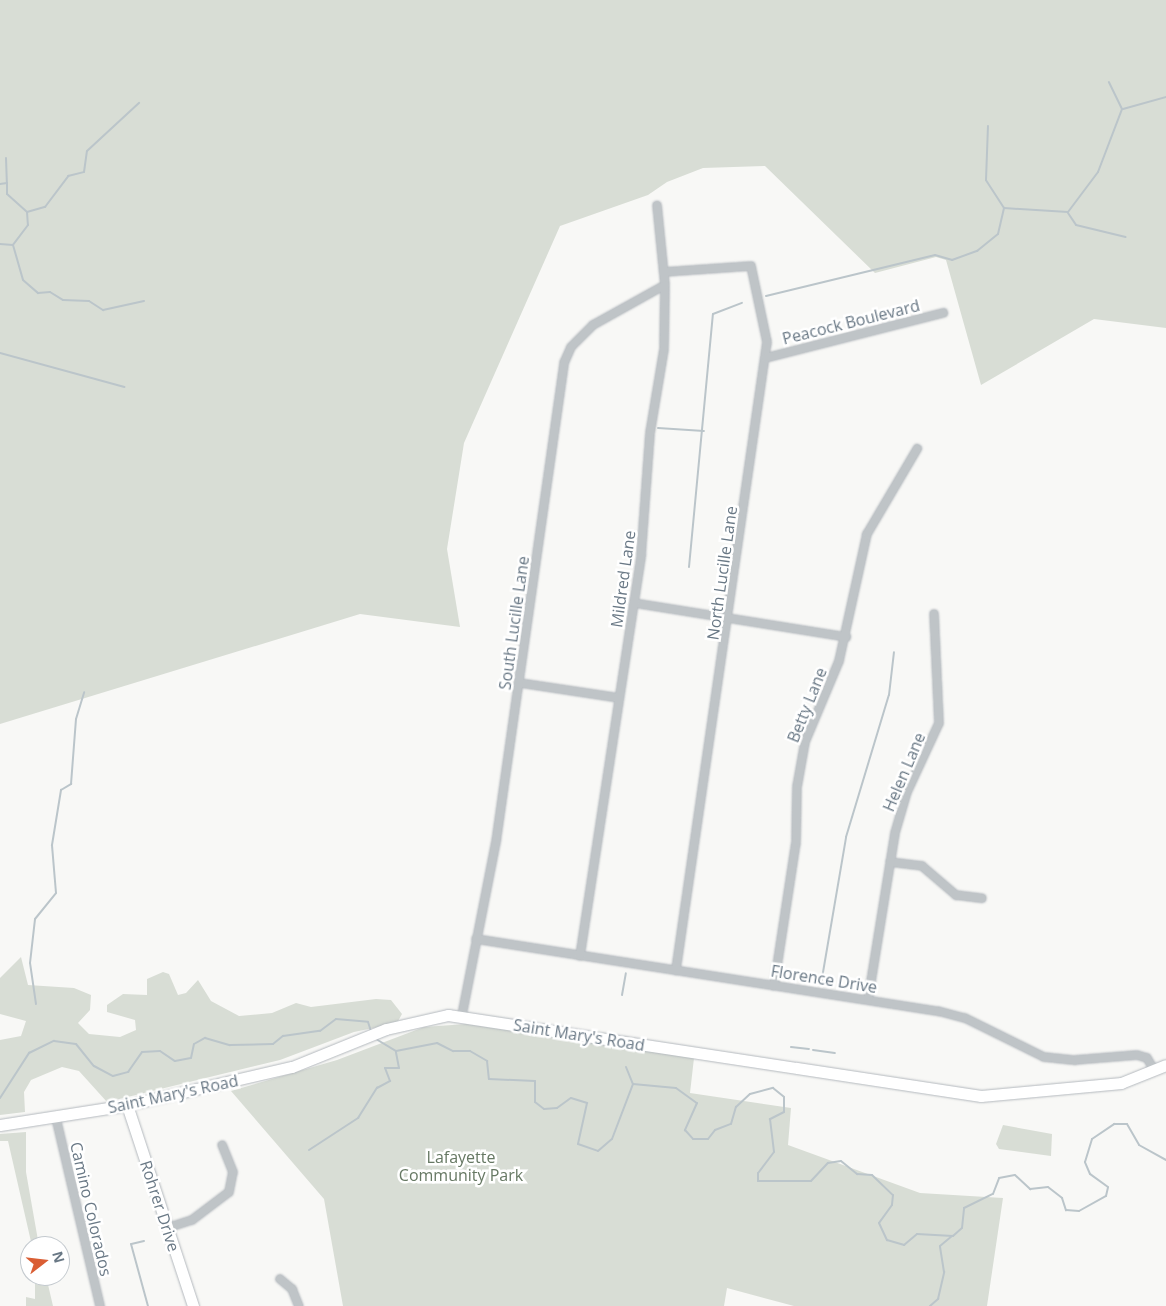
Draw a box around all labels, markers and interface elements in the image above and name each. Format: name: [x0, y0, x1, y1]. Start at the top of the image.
street label: Peacock Boulevard: [780, 296, 922, 348]
street label: North Lucille Lane: [703, 505, 741, 641]
street label: Mildred Lane: [607, 529, 639, 629]
street label: South Lucille Lane: [495, 555, 533, 691]
street label: Betty Lane: [783, 665, 831, 745]
street label: Helen Lane: [879, 730, 929, 814]
street label: Florence Drive: [770, 961, 878, 997]
street label: Saint Mary's Road: [512, 1015, 646, 1055]
street label: Saint Mary's Road: [106, 1071, 240, 1117]
street label: Camino Colorados: [66, 1140, 116, 1278]
park label: Lafayette Community Park: [399, 1147, 523, 1185]
street label: Rohrer Drive: [136, 1158, 184, 1254]
north arrow: [20, 1236, 70, 1286]
text: N: [48, 1249, 70, 1265]

